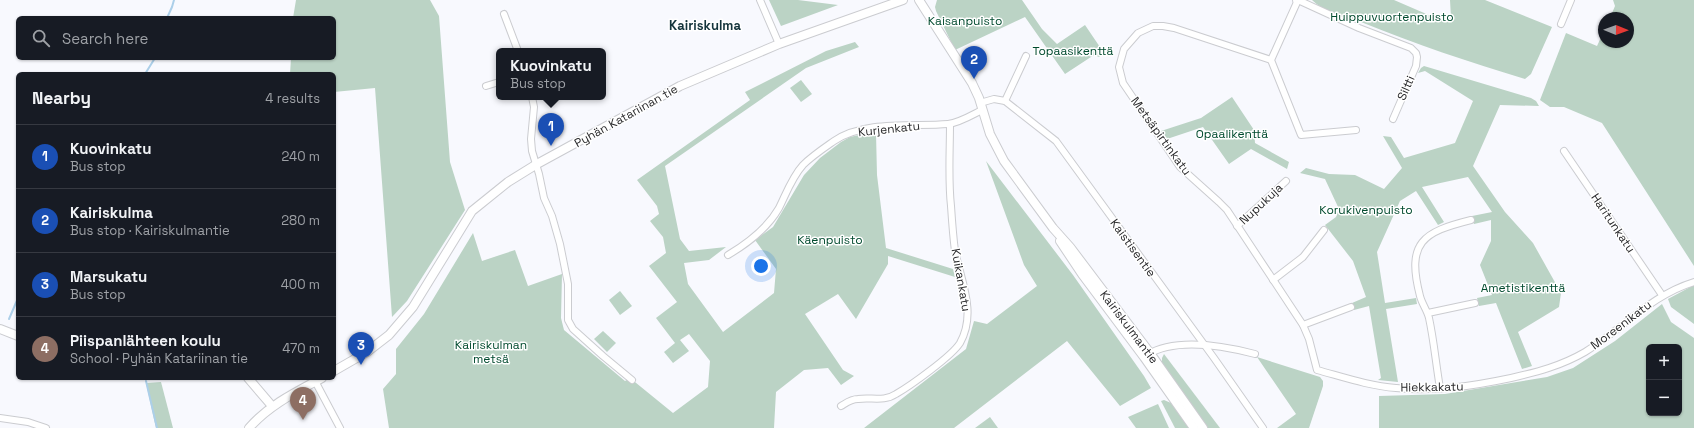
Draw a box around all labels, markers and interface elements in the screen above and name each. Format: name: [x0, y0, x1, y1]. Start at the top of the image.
park label: Huippuvuortenpuisto: [1330, 9, 1454, 25]
north arrow: [1598, 12, 1634, 48]
park label: Kaisanpuisto: [928, 13, 1002, 29]
search box: [16, 16, 336, 60]
district label: Kairiskulma: [669, 17, 741, 34]
icon: search: [30, 27, 52, 49]
text: Search here: [62, 29, 148, 48]
park label: Topaasikenttä: [1033, 43, 1114, 59]
pin: 2: [961, 46, 987, 79]
popup: [496, 48, 606, 100]
text: Kuovinkatu: [510, 56, 592, 75]
street label: Siltti: [1393, 73, 1419, 103]
text: Bus stop: [510, 75, 566, 92]
street label: Pyhän Katariinan tie: [571, 81, 681, 151]
text: Nearby: [32, 87, 91, 109]
text: 4 results: [265, 90, 320, 107]
street label: Metsäpirtinkatu: [1127, 94, 1195, 178]
pin: 1: [538, 113, 564, 146]
street label: Kurjenkatu: [857, 118, 921, 140]
park label: Opaalikenttä: [1196, 126, 1268, 142]
text: Kuovinkatu: [70, 139, 151, 158]
text: 1: [42, 148, 48, 165]
text: 240 m: [282, 148, 320, 165]
text: Bus stop: [70, 158, 126, 175]
street label: Nupukuja: [1236, 180, 1286, 228]
street label: Haritunkatu: [1587, 190, 1639, 256]
park label: Korukivenpuisto: [1319, 202, 1413, 218]
text: Kairiskulma: [70, 203, 153, 222]
text: 2: [41, 212, 49, 229]
text: 280 m: [281, 212, 320, 229]
street label: Kaistisentie: [1107, 216, 1159, 280]
text: Bus stop · Kairiskulmantie: [70, 222, 230, 239]
park label: Käenpuisto: [797, 232, 863, 248]
street label: Kuikankatu: [948, 247, 974, 313]
your location: [751, 256, 771, 276]
text: Marsukatu: [70, 267, 147, 286]
text: 3: [41, 276, 49, 293]
text: 400 m: [281, 276, 320, 293]
park label: Ametistikenttä: [1481, 280, 1565, 296]
text: Bus stop: [70, 286, 126, 303]
street label: Kairiskulmantie: [1096, 287, 1162, 367]
street label: Moreenikatu: [1587, 297, 1655, 353]
text: Piispanlähteen koulu: [70, 331, 221, 350]
pin: 3: [348, 332, 374, 365]
park label: Kairiskulman metsä: [455, 337, 527, 367]
text: 4: [41, 340, 49, 357]
text: 470 m: [282, 340, 320, 357]
map controls: [1646, 344, 1682, 416]
button: +: [1646, 344, 1682, 380]
text: School · Pyhän Katariinan tie: [70, 350, 248, 367]
street label: Hiekkakatu: [1400, 378, 1464, 396]
button: −: [1646, 380, 1682, 416]
pin: 4: [290, 387, 316, 420]

